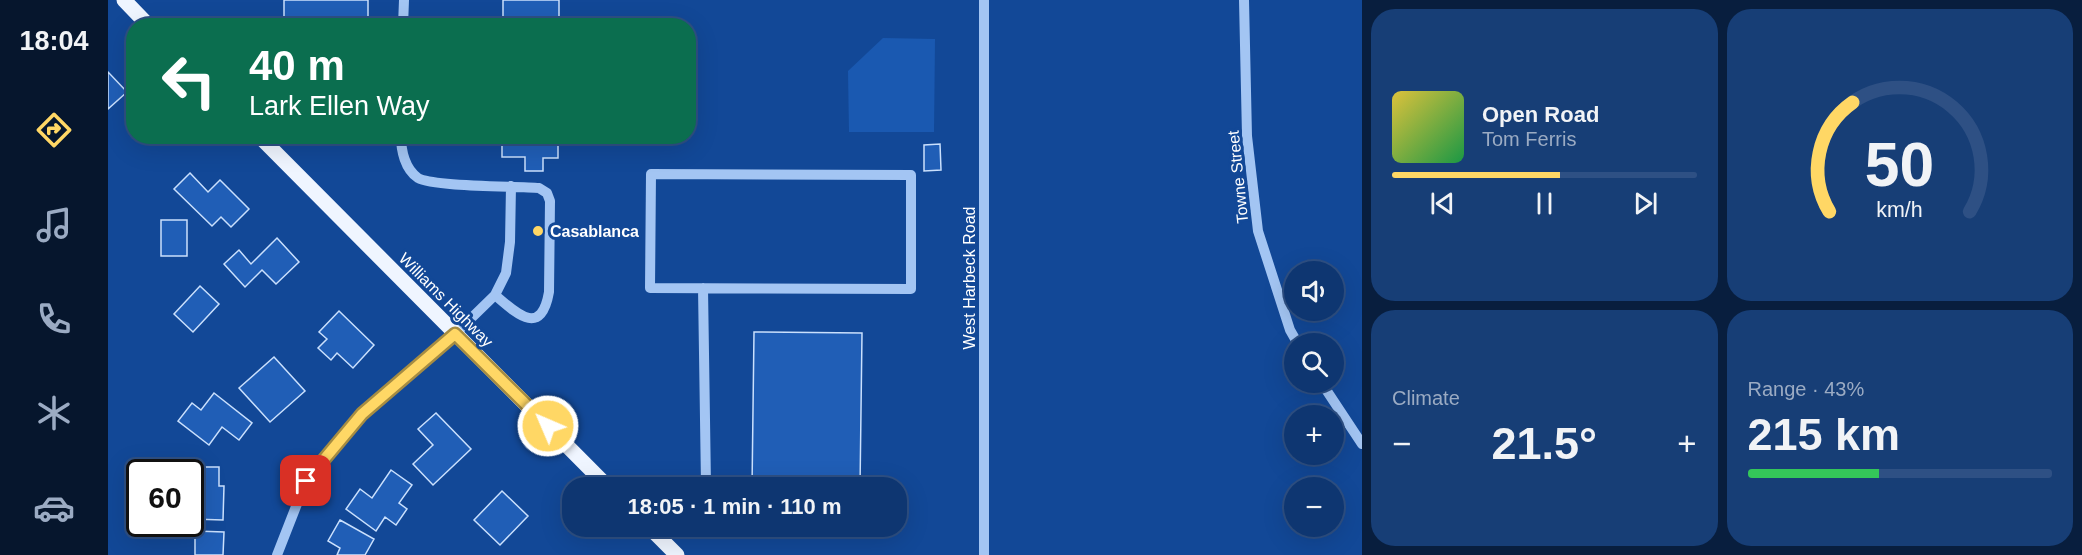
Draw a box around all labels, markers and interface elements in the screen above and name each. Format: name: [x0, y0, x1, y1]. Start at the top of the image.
text: 18:04: [19, 26, 89, 56]
icon: left: [150, 42, 228, 120]
text: 40 m: [249, 42, 345, 89]
text: Lark Ellen Way: [249, 91, 430, 121]
text: Open Road: [1482, 102, 1599, 127]
icon: directions: [33, 109, 75, 151]
text: Tom Ferris: [1482, 128, 1576, 150]
street label: Towne Street: [1225, 129, 1251, 224]
text: 50: [1865, 130, 1934, 199]
icon: previous: [1426, 187, 1459, 220]
icon: pause: [1528, 187, 1561, 220]
icon: next: [1629, 187, 1662, 220]
text: km/h: [1877, 199, 1923, 223]
icon: music: [33, 204, 75, 246]
street label: West Harbeck Road: [961, 207, 978, 349]
place label: Casablanca: [550, 223, 639, 240]
marker: Casablanca: [531, 224, 545, 238]
street label: Williams Highway: [396, 250, 496, 350]
map controls: [1284, 261, 1344, 537]
button: sound: [1284, 261, 1344, 321]
icon: phone: [33, 298, 75, 340]
button: search: [1284, 333, 1344, 393]
text: Range · 43%: [1748, 378, 1864, 400]
text: Climate: [1392, 387, 1460, 409]
icon: climate: [33, 392, 75, 434]
position arrow: [516, 394, 580, 458]
button: +: [1284, 405, 1344, 465]
text: 215 km: [1748, 409, 1900, 460]
text: 21.5°: [1491, 418, 1597, 469]
text: −: [1392, 425, 1411, 462]
text: +: [1677, 425, 1697, 462]
pin: [280, 455, 331, 506]
speed limit sign: 60: [126, 459, 204, 537]
icon: arrive: [289, 464, 322, 497]
button: −: [1284, 477, 1344, 537]
icon: car: [33, 487, 75, 529]
text: 18:05 · 1 min · 110 m: [628, 494, 842, 519]

